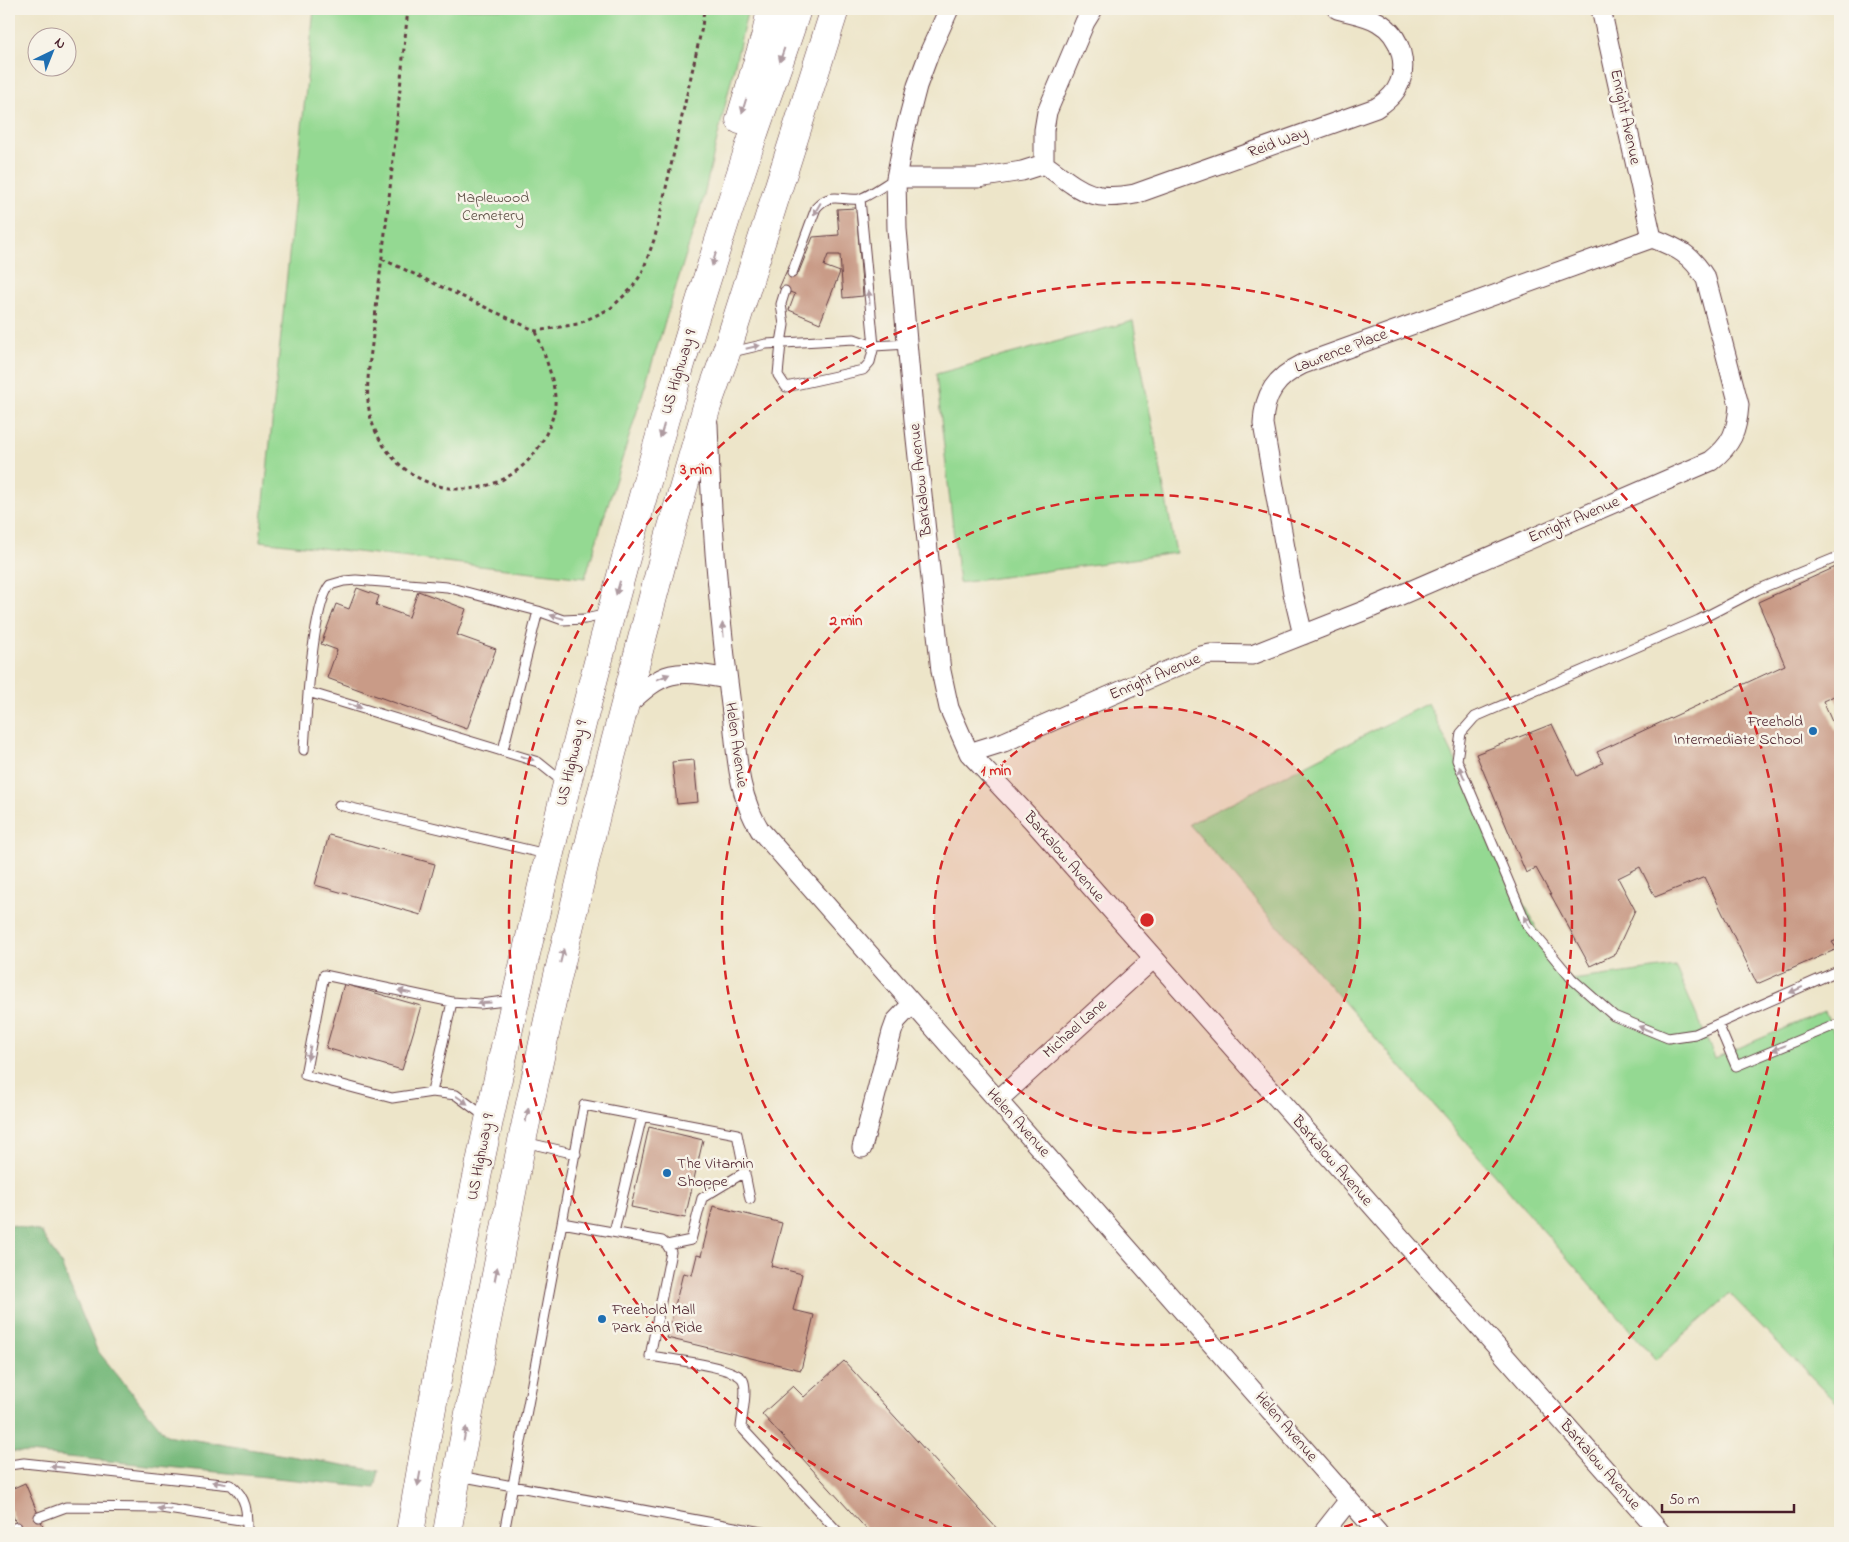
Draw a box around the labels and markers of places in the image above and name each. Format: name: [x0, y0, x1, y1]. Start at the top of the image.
place label: Freehold Intermediate School: [1673, 710, 1803, 752]
marker: Freehold Intermediate School: [1807, 725, 1819, 737]
centre of rings: [1138, 911, 1156, 929]
place label: The Vitamin Shoppe: [677, 1152, 753, 1194]
marker: The Vitamin Shoppe: [661, 1167, 673, 1179]
place label: Freehold Mall Park and Ride: [611, 1298, 703, 1340]
marker: Freehold Mall Park and Ride: [596, 1313, 608, 1325]

